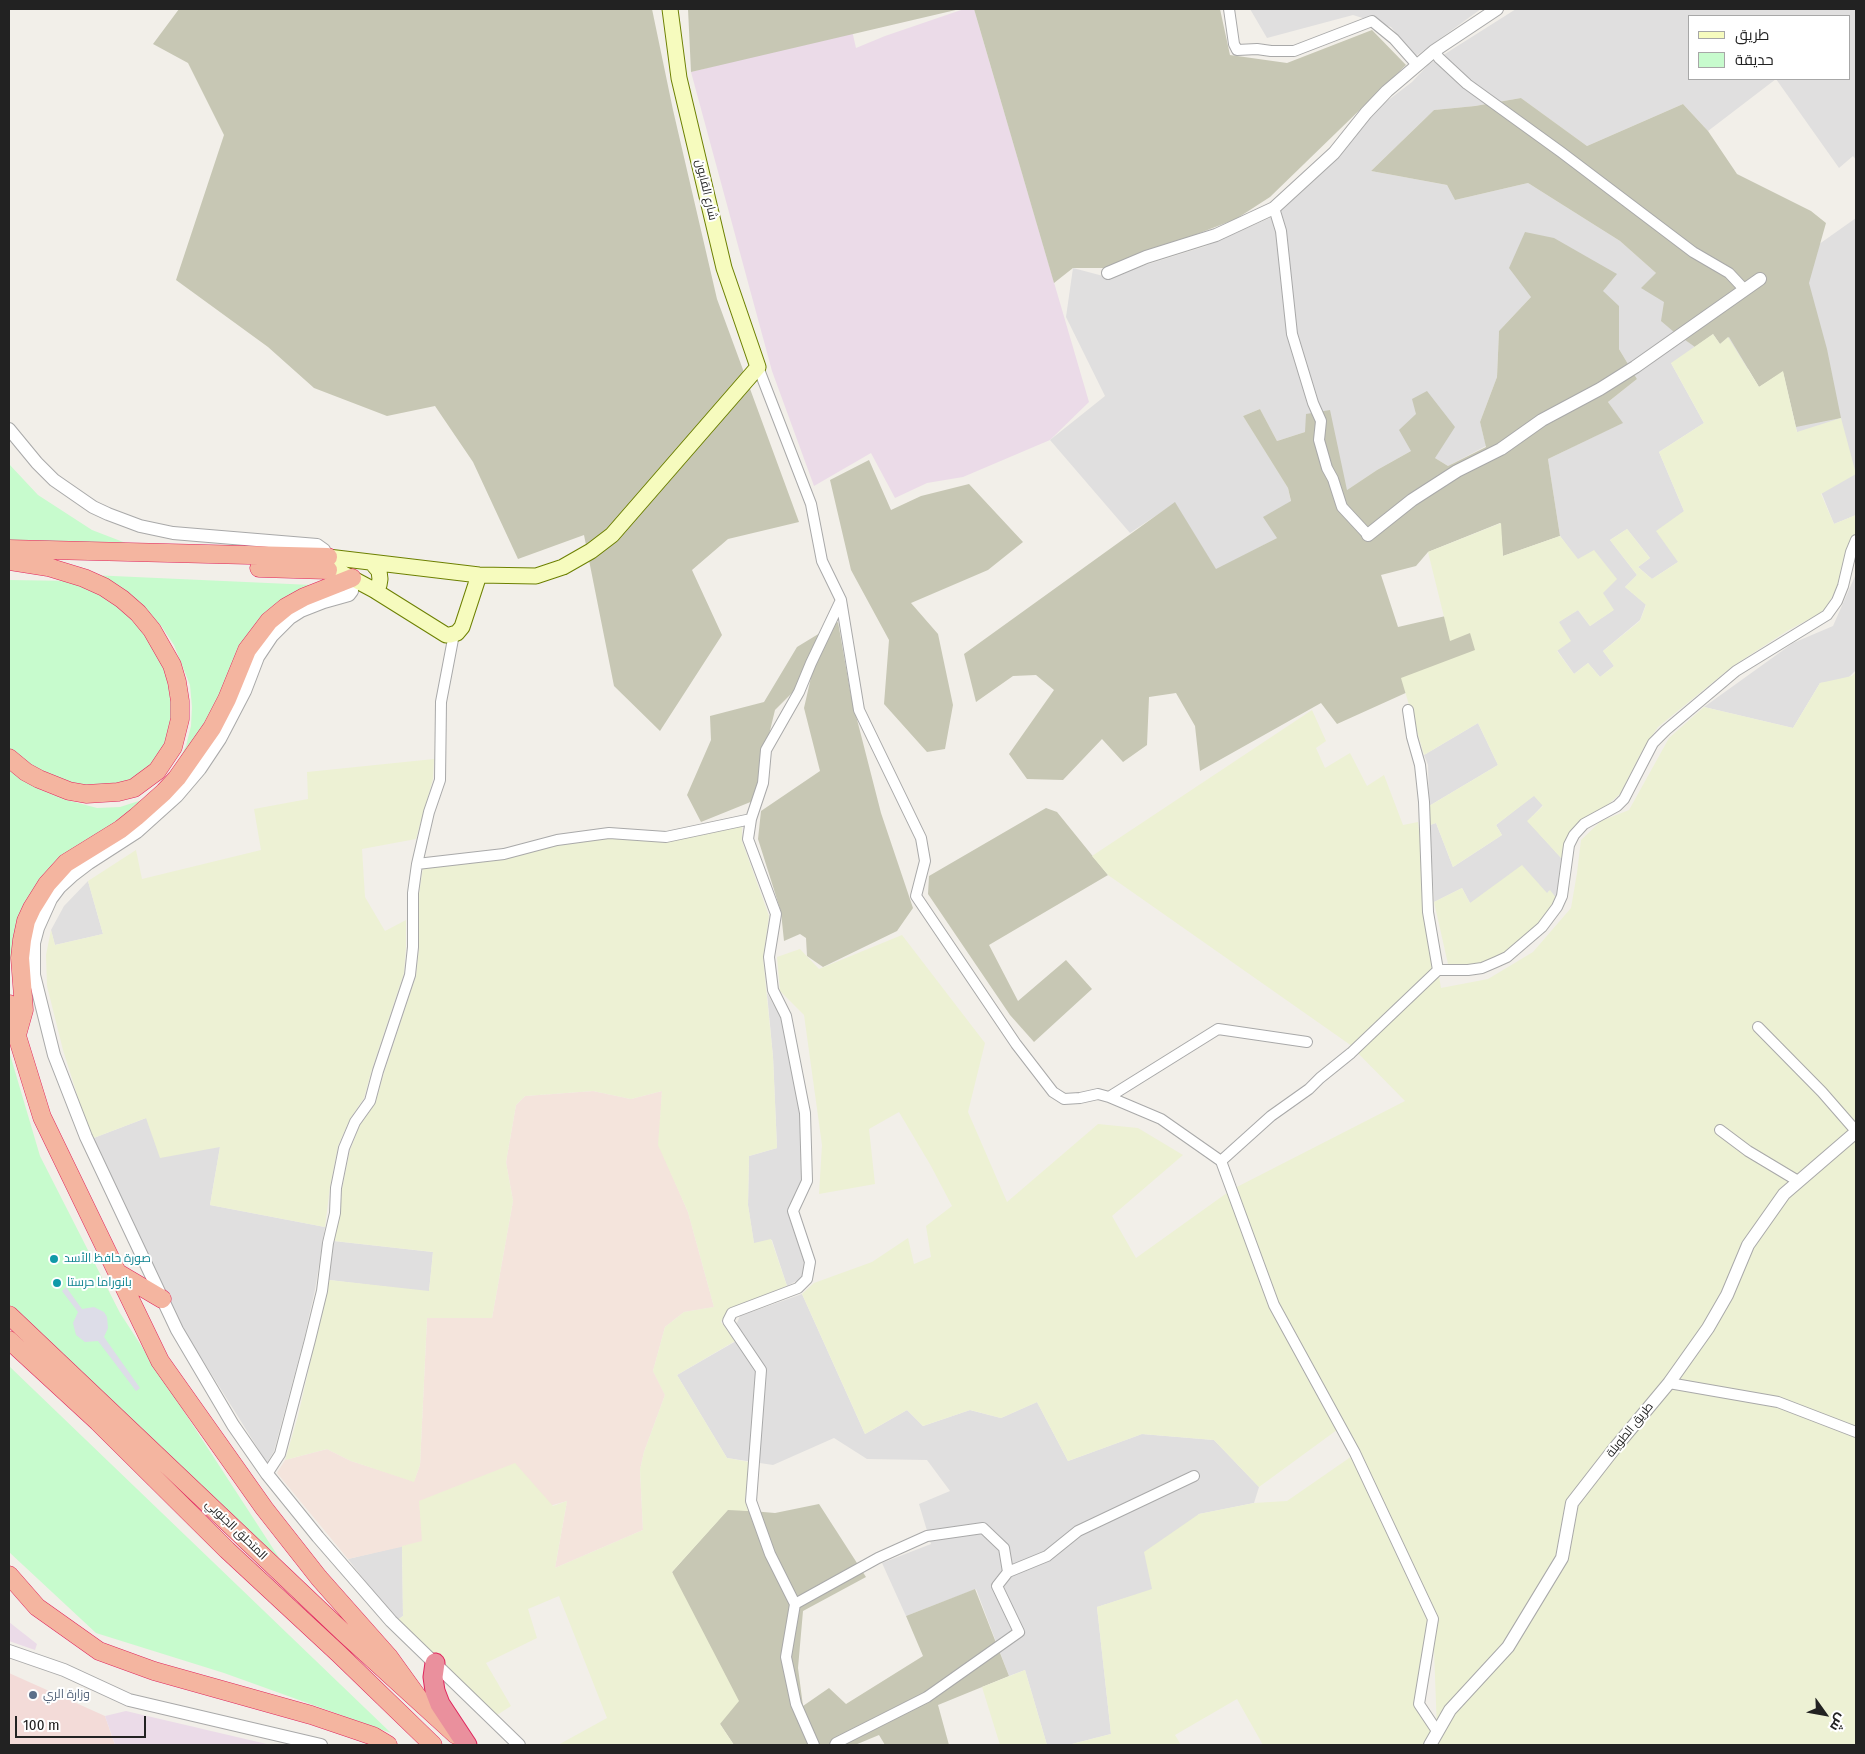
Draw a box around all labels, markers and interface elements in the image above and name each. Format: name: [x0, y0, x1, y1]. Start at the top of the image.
legend: [1688, 15, 1850, 80]
text: طريق: [1735, 26, 1769, 44]
text: حديقة: [1735, 51, 1774, 69]
street label: شارع القابون: [692, 158, 720, 222]
place label: صورة حافظ الأسد: [64, 1252, 151, 1266]
marker: صورة حافظ الأسد: [48, 1253, 60, 1265]
place label: بانوراما حرستا: [67, 1276, 132, 1290]
marker: بانوراما حرستا: [51, 1277, 63, 1289]
street label: طريق الطويلة: [1603, 1400, 1657, 1460]
street label: المتحلق الجنوبي: [202, 1497, 270, 1563]
place label: وزارة الري: [43, 1688, 90, 1702]
marker: وزارة الري: [27, 1689, 39, 1701]
north arrow: [1800, 1689, 1850, 1739]
scale bar: [18, 1706, 149, 1738]
text: ش: [1826, 1710, 1850, 1734]
text: 100 m: [23, 1716, 60, 1734]

